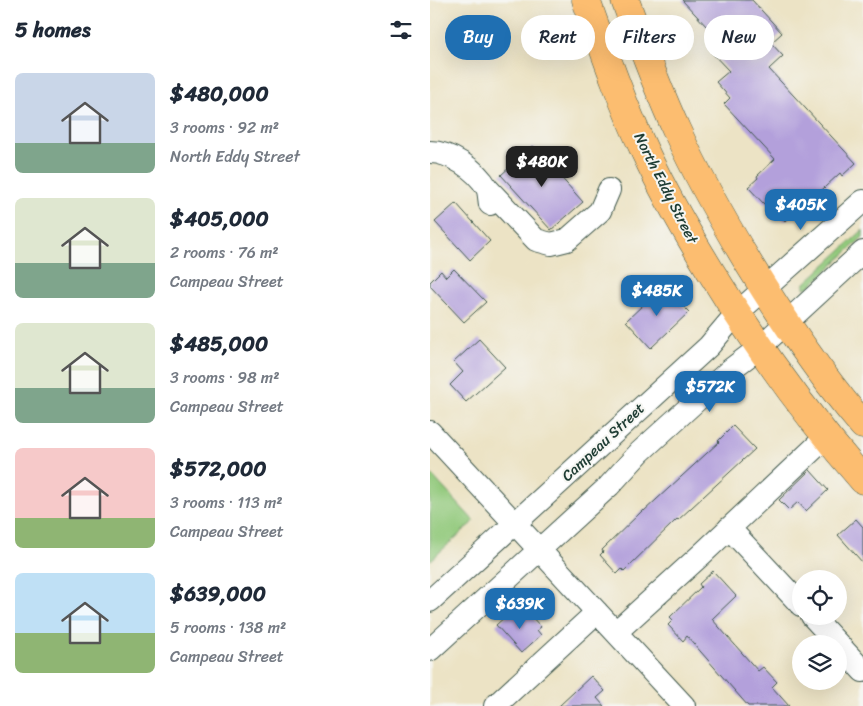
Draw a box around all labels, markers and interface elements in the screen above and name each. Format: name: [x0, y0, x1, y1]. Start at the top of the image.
text: 5 homes: [15, 11, 91, 49]
chip: Buy: [445, 15, 511, 60]
chip: Rent: [521, 15, 595, 60]
chip: Filters: [605, 15, 694, 60]
chip: New: [704, 15, 774, 60]
icon: filters: [387, 16, 415, 44]
text: $480,000: [170, 75, 269, 113]
icon: home: [55, 93, 115, 153]
text: 3 rooms · 92 m²: [170, 113, 279, 142]
street label: North Eddy Street: [627, 128, 706, 249]
text: North Eddy Street: [170, 142, 300, 171]
pin: $480K: [507, 146, 577, 188]
text: $480K: [517, 147, 567, 176]
pin: $405K: [766, 188, 836, 231]
text: $405K: [776, 190, 826, 219]
text: $405,000: [170, 200, 269, 238]
icon: home: [55, 218, 115, 278]
text: 2 rooms · 76 m²: [170, 238, 279, 267]
text: Campeau Street: [170, 267, 284, 296]
pin: $485K: [622, 274, 692, 317]
text: $485K: [632, 276, 682, 305]
text: $485,000: [170, 325, 268, 363]
icon: home: [55, 343, 115, 403]
text: 3 rooms · 98 m²: [170, 363, 279, 392]
pin: $572K: [675, 370, 745, 413]
text: $572K: [686, 372, 734, 401]
text: Campeau Street: [170, 392, 284, 421]
street label: Campeau Street: [555, 396, 651, 488]
text: $572,000: [170, 450, 267, 488]
icon: home: [55, 468, 115, 528]
text: 3 rooms · 113 m²: [170, 488, 282, 517]
text: Campeau Street: [170, 517, 284, 546]
map controls: [792, 570, 847, 690]
button: locate: [792, 570, 847, 625]
text: $639,000: [170, 575, 266, 613]
pin: $639K: [485, 588, 555, 630]
text: $639K: [496, 589, 544, 618]
icon: home: [55, 593, 115, 653]
text: 5 rooms · 138 m²: [170, 613, 286, 642]
button: layers: [792, 635, 847, 690]
text: Campeau Street: [170, 642, 284, 671]

